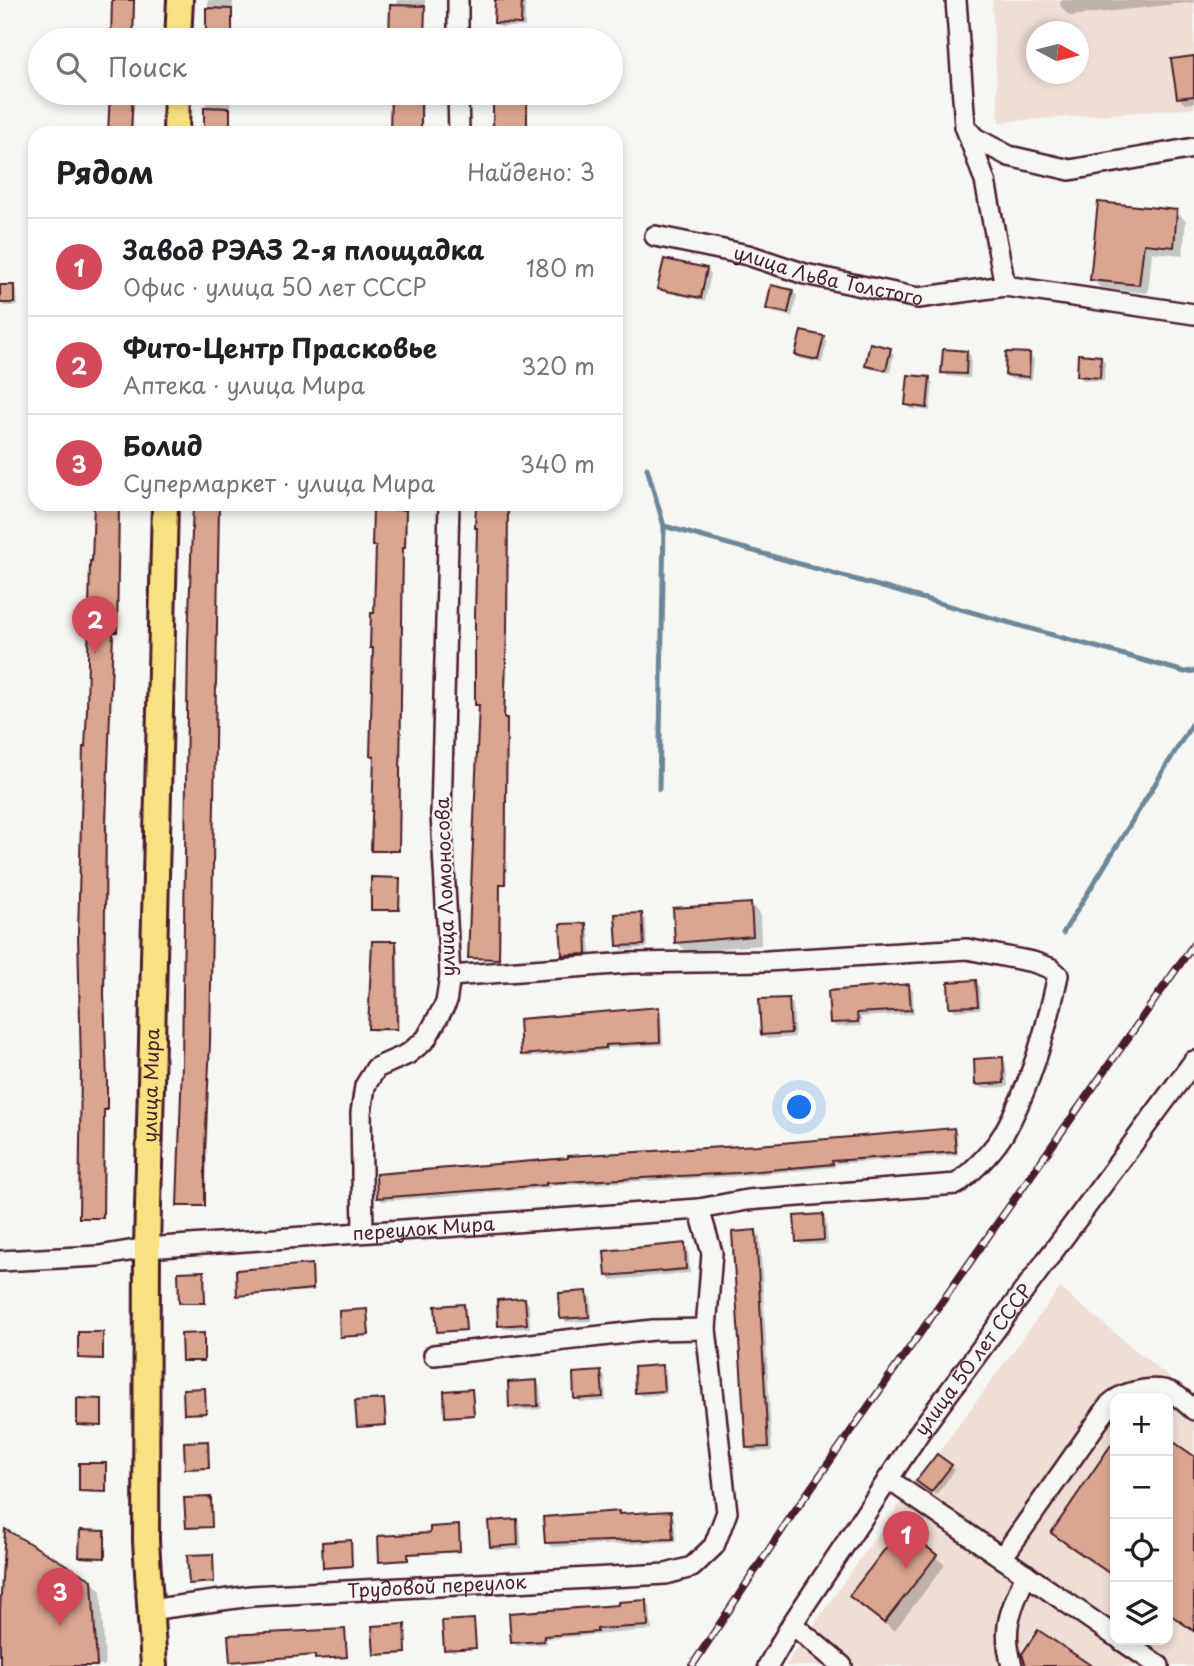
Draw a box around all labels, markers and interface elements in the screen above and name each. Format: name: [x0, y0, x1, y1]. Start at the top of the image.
north arrow: [1026, 21, 1089, 84]
search box: [28, 28, 623, 105]
text: Поиск: [108, 47, 187, 86]
icon: search: [52, 48, 90, 86]
text: Рядом: [56, 149, 154, 194]
text: Найдено: 3: [467, 154, 595, 189]
text: Завод РЭАЗ 2-я площадка: [123, 230, 484, 269]
street label: улица Льва Толстого: [731, 237, 926, 312]
text: 1: [74, 250, 85, 285]
text: 180 m: [526, 250, 595, 285]
text: Офис · улица 50 лет СССР: [123, 269, 427, 304]
text: Фито-Центр Прасковье: [123, 328, 437, 367]
text: 2: [71, 348, 87, 383]
text: 320 m: [521, 348, 595, 383]
text: Аптека · улица Мира: [123, 367, 365, 402]
text: Болид: [123, 426, 203, 465]
text: 3: [71, 446, 87, 481]
text: 340 m: [520, 446, 595, 481]
text: Супермаркет · улица Мира: [123, 465, 435, 500]
pin: 2: [72, 596, 118, 654]
street label: улица Ломоносова: [427, 797, 461, 977]
street label: улица Мира: [135, 1028, 165, 1143]
your location: [782, 1090, 816, 1124]
street label: переулок Мира: [351, 1208, 496, 1246]
street label: улица 50 лет СССР: [907, 1277, 1038, 1441]
map controls: [1110, 1393, 1173, 1645]
button: +: [1110, 1393, 1173, 1456]
button: −: [1110, 1456, 1173, 1519]
pin: 1: [883, 1511, 929, 1569]
button: locate: [1110, 1519, 1173, 1582]
street label: Трудовой переулок: [346, 1566, 528, 1604]
pin: 3: [37, 1568, 83, 1626]
button: layers: [1110, 1582, 1173, 1645]

